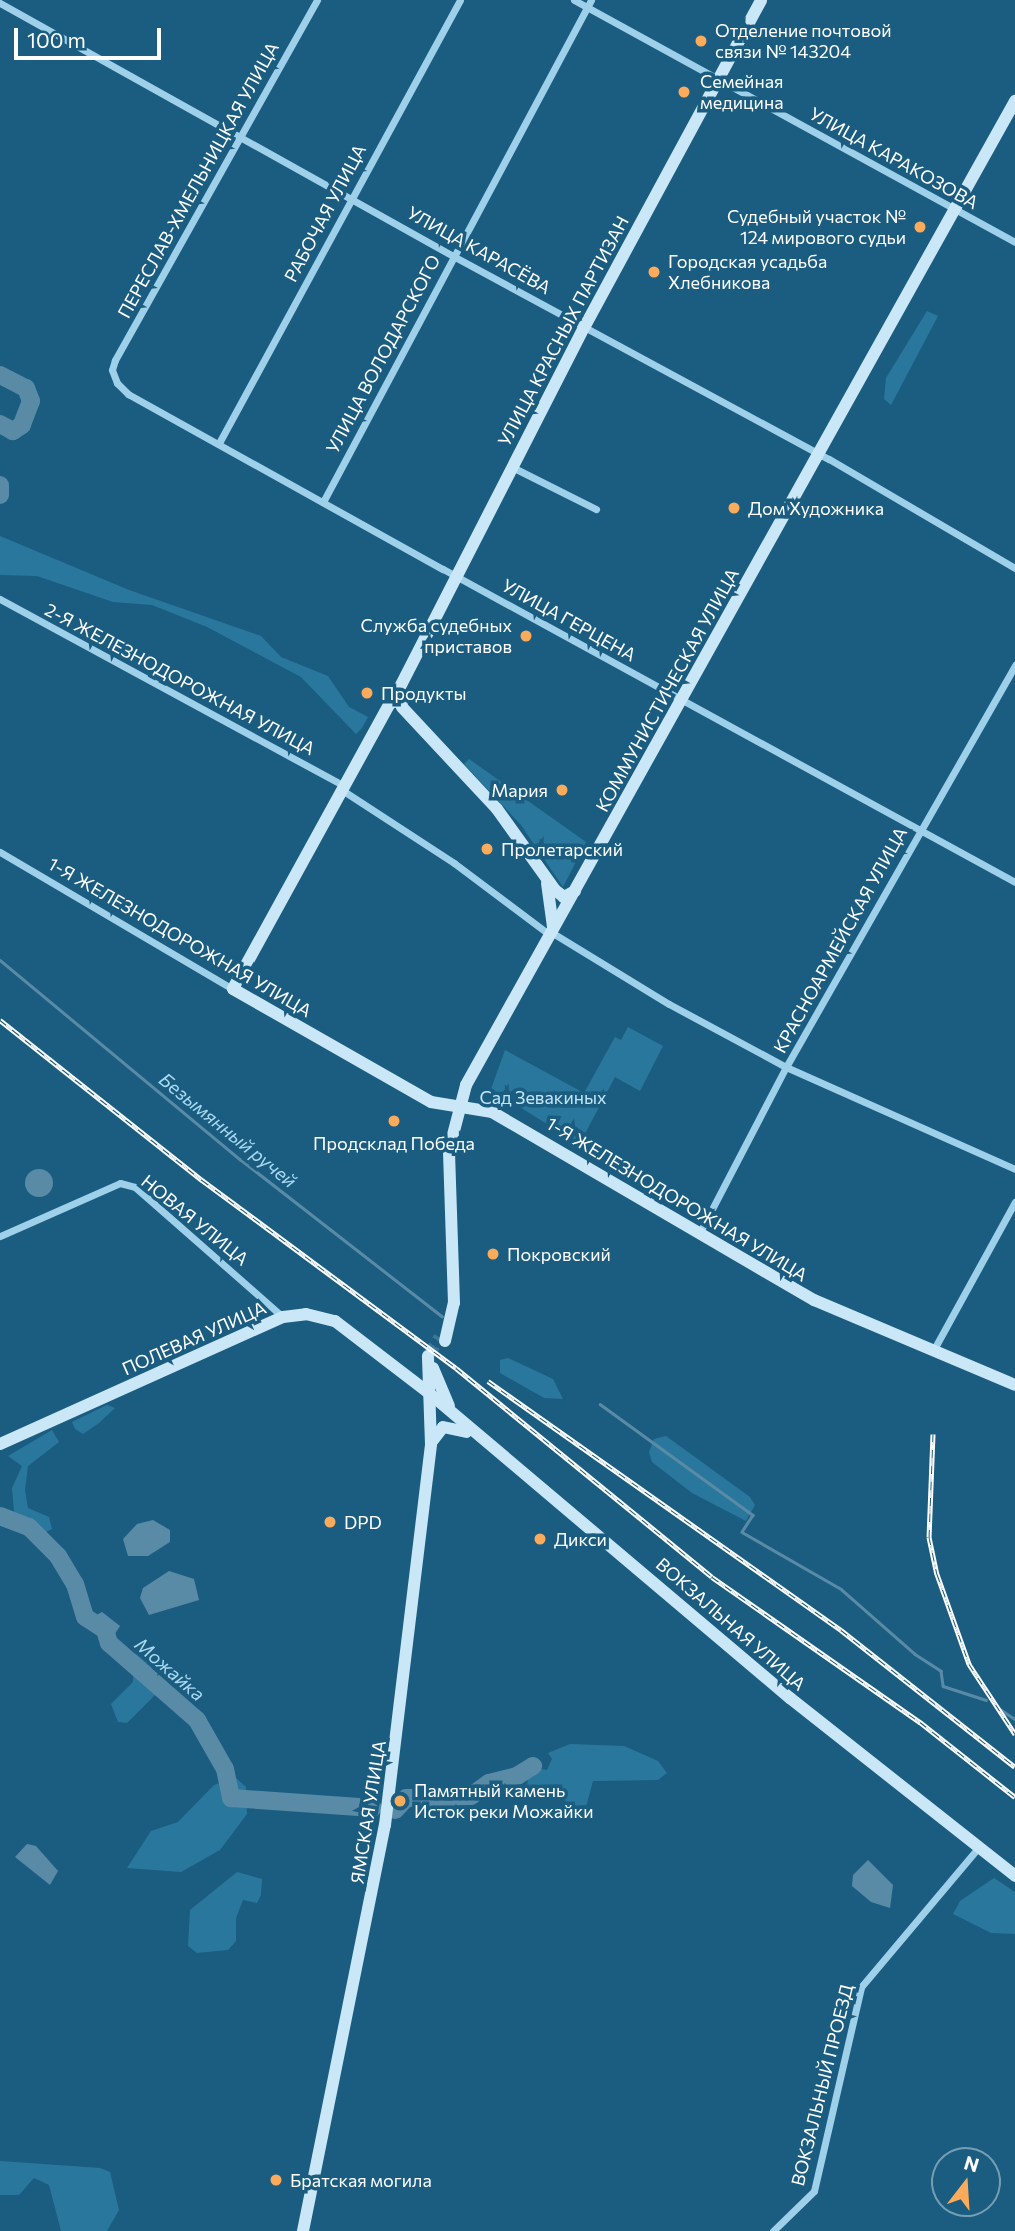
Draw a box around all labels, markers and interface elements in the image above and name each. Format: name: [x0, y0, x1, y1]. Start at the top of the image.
scale bar: [18, 14, 164, 58]
place label: Отделение почтовой связи № 143204: [715, 20, 892, 62]
text: 100 m: [27, 27, 86, 52]
marker: Отделение почтовой связи № 143204: [693, 33, 709, 49]
street label: ПЕРЕСЛАВ-ХМЕЛЬНИЦКАЯ УЛИЦА: [113, 38, 283, 322]
place label: Семейная медицина: [700, 71, 783, 114]
marker: Семейная медицина: [674, 82, 694, 102]
street label: УЛИЦА КАРАКОЗОВА: [806, 103, 982, 213]
street label: РАБОЧАЯ УЛИЦА: [280, 141, 370, 285]
street label: УЛИЦА КАРАСЁВА: [403, 202, 555, 298]
place label: Судебный участок № 124 мирового судьи: [727, 206, 906, 248]
street label: УЛИЦА КРАСНЫХ ПАРТИЗАН: [493, 212, 633, 450]
marker: Судебный участок № 124 мирового судьи: [912, 219, 928, 235]
street label: УЛИЦА ВОЛОДАРСКОГО: [321, 251, 445, 457]
place label: Городская усадьба Хлебникова: [668, 251, 827, 294]
marker: Городская усадьба Хлебникова: [646, 264, 662, 280]
place label: Дом Художника: [748, 497, 884, 519]
marker: Дом Художника: [726, 500, 742, 516]
street label: КОММУНИСТИЧЕСКАЯ УЛИЦА: [591, 565, 743, 815]
street label: УЛИЦА ГЕРЦЕНА: [498, 574, 640, 666]
street label: 2-Я ЖЕЛЕЗНОДОРОЖНАЯ УЛИЦА: [41, 598, 319, 760]
place label: Служба судебных приставов: [361, 615, 512, 658]
marker: Служба судебных приставов: [518, 628, 534, 644]
place label: Продукты: [381, 682, 466, 704]
marker: Продукты: [359, 685, 375, 701]
place label: Мария: [491, 779, 548, 801]
marker: Мария: [554, 782, 570, 798]
street label: КРАСНОАРМЕЙСКАЯ УЛИЦА: [769, 823, 911, 1057]
place label: Пролетарский: [501, 838, 623, 860]
marker: Пролетарский: [479, 841, 495, 857]
street label: 1-Я ЖЕЛЕЗНОДОРОЖНАЯ УЛИЦА: [45, 853, 315, 1021]
water label: Безымянный ручей: [155, 1068, 301, 1192]
park label: Сад Зевакиных: [479, 1086, 607, 1108]
street label: 1-Я ЖЕЛЕЗНОДОРОЖНАЯ УЛИЦА: [543, 1112, 811, 1286]
marker: Продсклад Победа: [386, 1113, 402, 1129]
place label: Продсклад Победа: [313, 1132, 475, 1154]
street label: НОВАЯ УЛИЦА: [137, 1170, 253, 1270]
place label: Покровский: [507, 1243, 611, 1265]
marker: Покровский: [485, 1246, 501, 1262]
street label: ПОЛЕВАЯ УЛИЦА: [119, 1297, 269, 1379]
place label: DPD: [344, 1511, 382, 1533]
marker: DPD: [322, 1514, 338, 1530]
place label: Дикси: [554, 1528, 607, 1550]
marker: Дикси: [532, 1531, 548, 1547]
street label: ВОКЗАЛЬНАЯ УЛИЦА: [652, 1553, 810, 1695]
water label: Можайка: [131, 1633, 209, 1705]
street label: ЯМСКАЯ УЛИЦА: [346, 1739, 390, 1885]
place label: Памятный камень Исток реки Можайки: [414, 1780, 593, 1823]
marker: Памятный камень Исток реки Можайки: [392, 1793, 408, 1809]
street label: ВОКЗАЛЬНЫЙ ПРОЕЗД: [786, 1982, 858, 2188]
north arrow: [931, 2147, 1001, 2217]
text: N: [962, 2150, 982, 2176]
place label: Братская могила: [290, 2169, 432, 2191]
marker: Братская могила: [268, 2172, 284, 2188]

